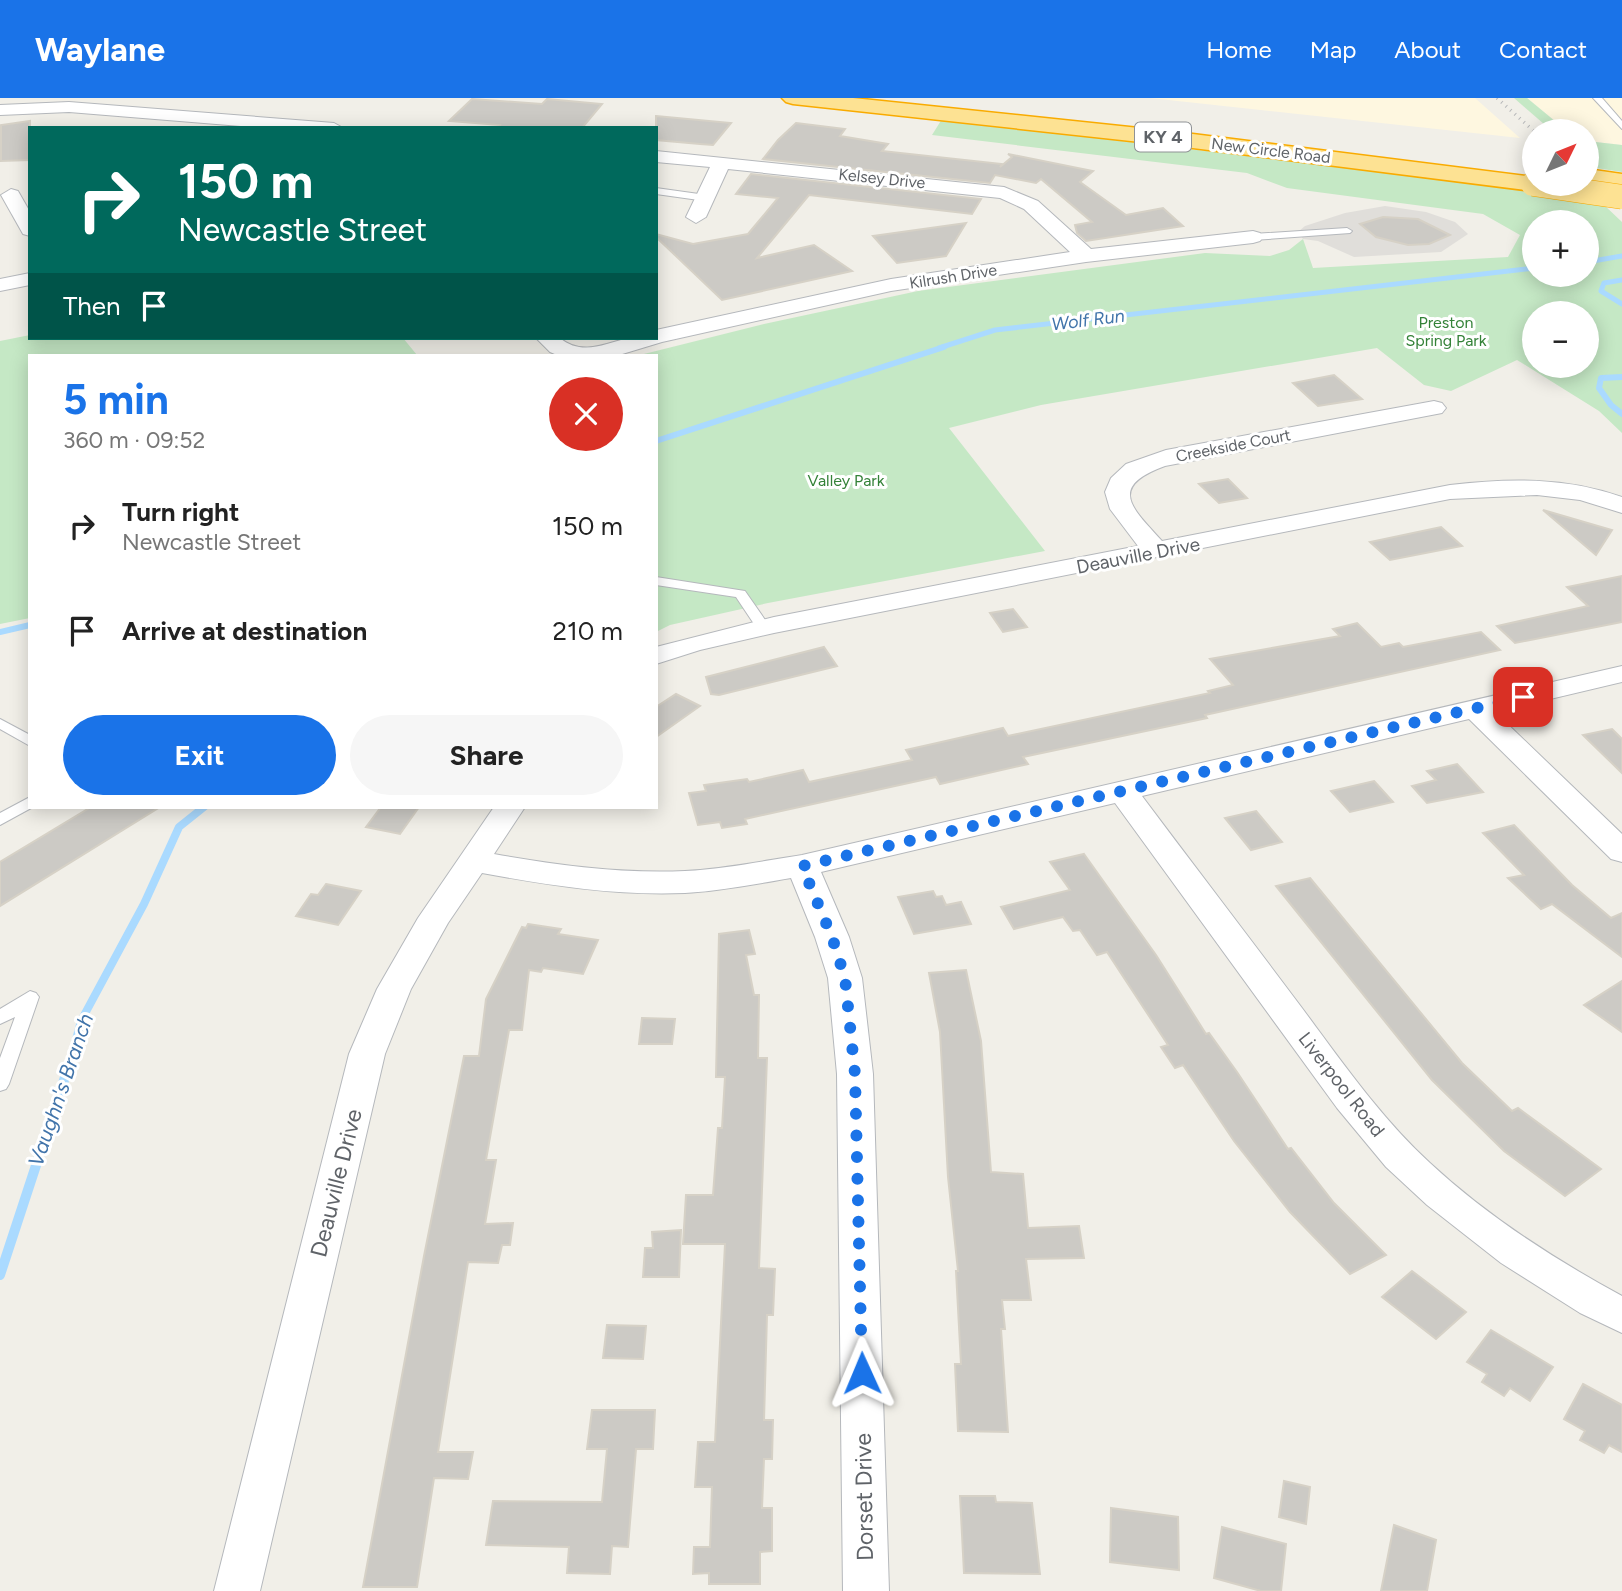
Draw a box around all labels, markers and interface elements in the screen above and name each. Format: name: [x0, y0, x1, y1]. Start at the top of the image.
text: Waylane: [35, 30, 165, 69]
text: Home: [1206, 35, 1272, 64]
text: Map: [1310, 35, 1356, 64]
text: About: [1394, 35, 1461, 64]
text: Contact: [1499, 35, 1587, 64]
north arrow: [1522, 119, 1600, 196]
map controls: [1522, 119, 1599, 378]
road number: KY 4: [1135, 122, 1191, 152]
street label: New Circle Road: [1210, 134, 1332, 167]
text: 150 m: [178, 151, 313, 210]
icon: right: [63, 154, 154, 245]
street label: Kelsey Drive: [838, 164, 927, 193]
button: +: [1522, 210, 1599, 287]
text: Newcastle Street: [178, 211, 427, 249]
street label: Kilrush Drive: [908, 260, 999, 293]
icon: arrive: [135, 287, 173, 325]
text: Then: [63, 290, 121, 322]
button: −: [1522, 301, 1599, 378]
water label: Wolf Run: [1050, 305, 1126, 335]
park label: Preston Spring Park: [1405, 313, 1487, 350]
text: 5 min: [63, 374, 169, 425]
button: close: [549, 377, 623, 451]
street label: Creekside Court: [1174, 425, 1292, 466]
text: 360 m · 09:52: [63, 426, 205, 454]
park label: Valley Park: [808, 471, 885, 490]
text: Turn right: [122, 496, 239, 528]
icon: right: [63, 507, 101, 545]
text: 150 m: [552, 510, 623, 542]
text: Newcastle Street: [122, 528, 301, 556]
street label: Deauville Drive: [1074, 532, 1202, 579]
icon: arrive: [63, 612, 101, 650]
text: Arrive at destination: [122, 615, 367, 647]
text: 210 m: [553, 615, 623, 647]
pin: [1493, 667, 1553, 727]
icon: arrive: [1504, 678, 1542, 716]
button: Exit: [63, 715, 336, 795]
button: Share: [350, 715, 623, 795]
water label: Vaughn's Branch: [23, 1010, 98, 1170]
street label: Liverpool Road: [1294, 1027, 1390, 1141]
street label: Deauville Drive: [304, 1106, 368, 1260]
position arrow: [825, 1336, 899, 1410]
street label: Dorset Drive: [849, 1433, 879, 1561]

